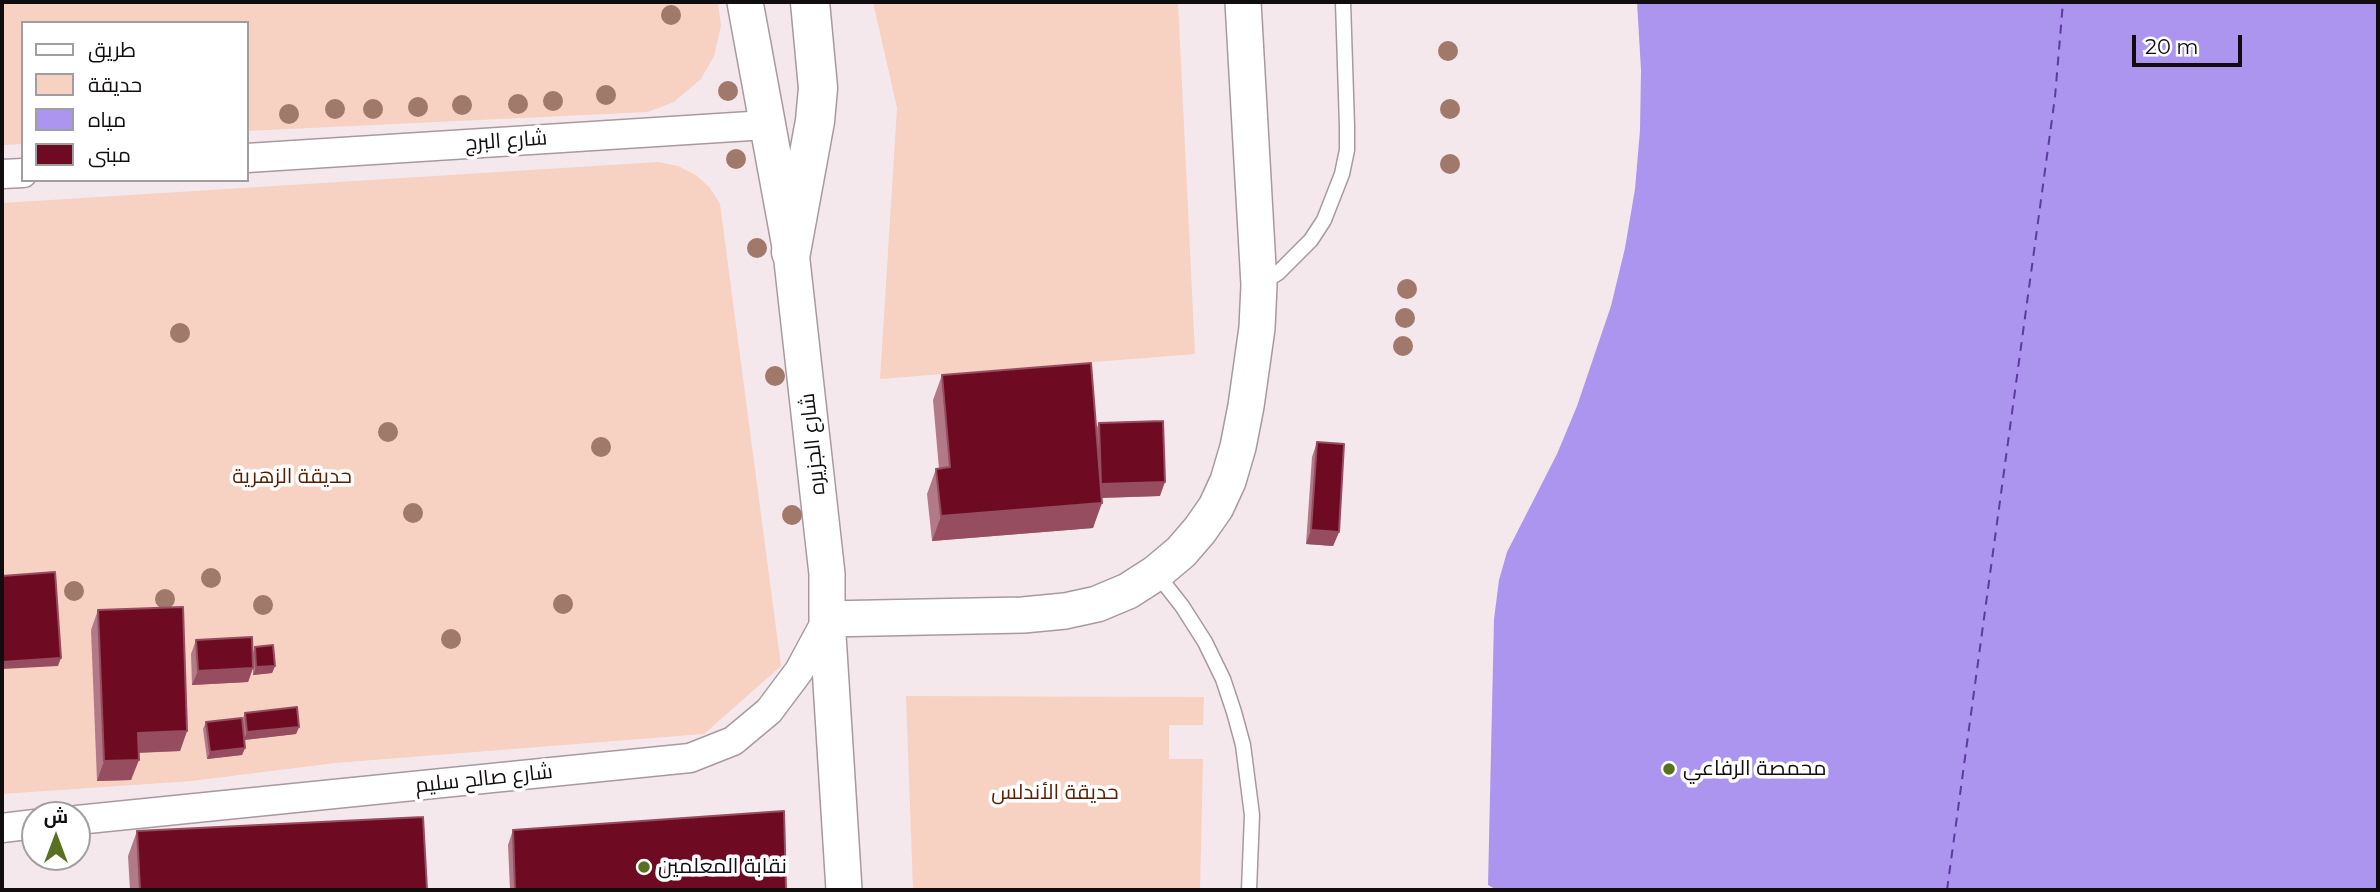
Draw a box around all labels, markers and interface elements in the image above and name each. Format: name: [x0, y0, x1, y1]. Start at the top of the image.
legend: [21, 21, 248, 182]
scale bar: [2135, 21, 2245, 65]
text: 20 m: [2145, 34, 2199, 59]
text: طريق: [88, 37, 136, 62]
text: حديقة: [88, 72, 142, 97]
text: مياه: [88, 107, 126, 132]
street label: شارع البرج: [464, 126, 548, 156]
text: مبنى: [88, 142, 131, 167]
street label: شارع الجزيره: [795, 392, 831, 496]
park label: حديقة الزهرية: [232, 464, 352, 490]
place label: محمصة الرفاعي: [1683, 756, 1827, 782]
street label: شارع صالح سليم: [414, 759, 554, 799]
marker: محمصة الرفاعي: [1661, 761, 1677, 777]
park label: حديقة الأندلس: [991, 780, 1119, 806]
north arrow: [21, 801, 91, 871]
text: ش: [44, 805, 68, 828]
place label: نقابة المعلمين: [658, 854, 787, 880]
marker: نقابة المعلمين: [636, 859, 652, 875]

